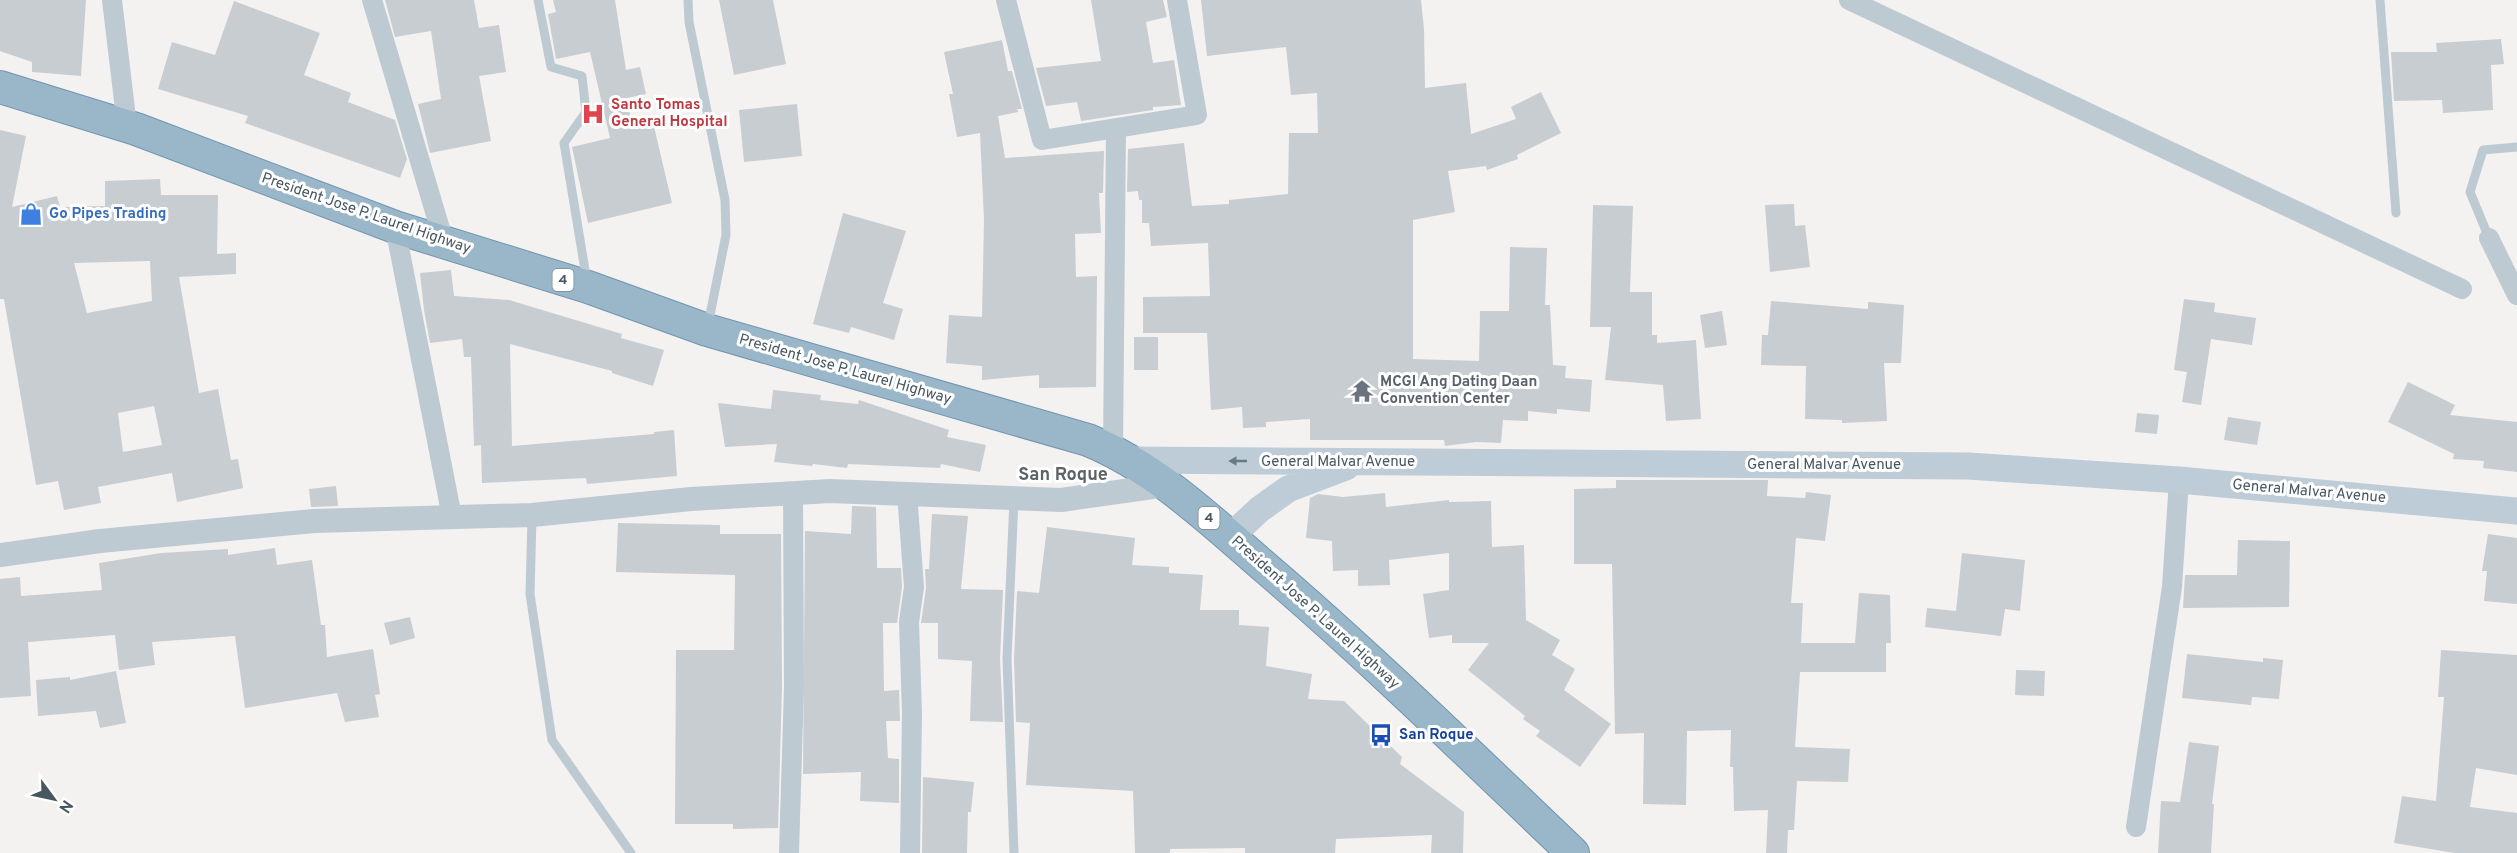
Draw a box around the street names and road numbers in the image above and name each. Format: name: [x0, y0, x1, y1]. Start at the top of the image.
street label: President Jose P. Laurel Highway: [259, 169, 473, 259]
road number: 4: [552, 269, 574, 291]
street label: President Jose P. Laurel Highway: [737, 331, 954, 410]
street label: General Malvar Avenue: [1261, 453, 1415, 472]
street label: General Malvar Avenue: [1747, 456, 1901, 475]
street label: General Malvar Avenue: [2231, 476, 2387, 508]
road number: 4: [1198, 507, 1220, 529]
street label: President Jose P. Laurel Highway: [1227, 532, 1403, 694]

